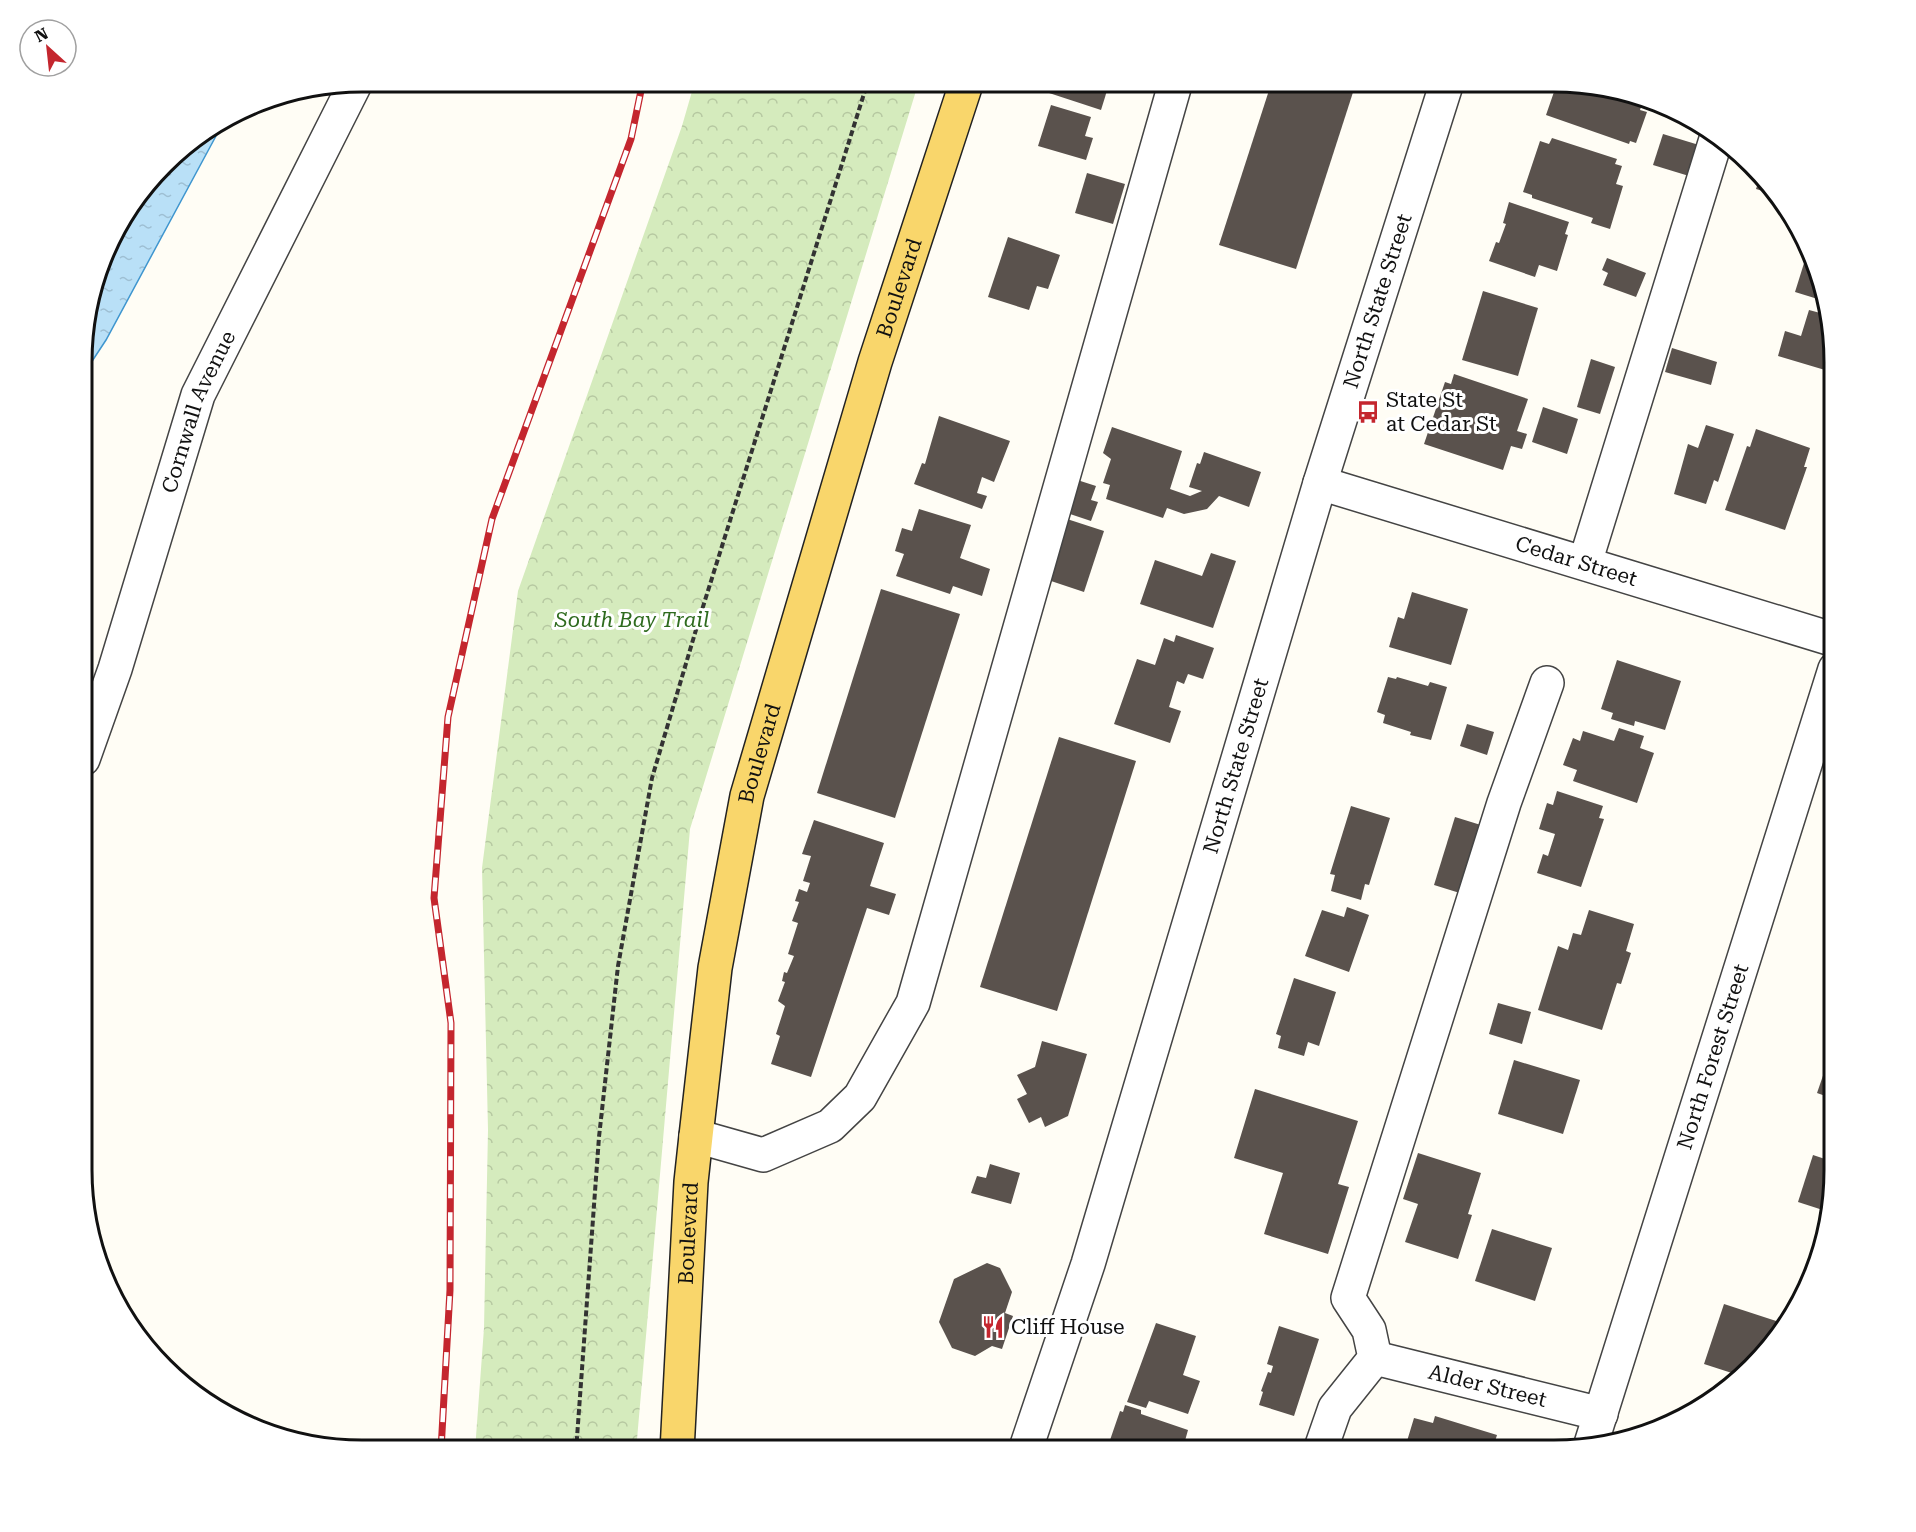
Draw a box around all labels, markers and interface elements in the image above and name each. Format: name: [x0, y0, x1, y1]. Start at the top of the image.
north arrow: [18, 18, 78, 78]
text: N: [32, 24, 51, 46]
street label: North State Street: [1339, 211, 1417, 391]
street label: Boulevard: [872, 235, 927, 341]
street label: Cornwall Avenue: [157, 327, 240, 496]
place label: State St at Cedar St: [1386, 388, 1497, 436]
bus stop icon: State St at Cedar St: [1355, 399, 1381, 425]
street label: Cedar Street: [1513, 531, 1640, 591]
park label: South Bay Trail: [554, 608, 709, 632]
street label: North State Street: [1199, 675, 1273, 856]
street label: Boulevard: [734, 700, 786, 805]
street label: North Forest Street: [1672, 961, 1753, 1152]
street label: Boulevard: [674, 1181, 703, 1285]
restaurant icon: Cliff House: [980, 1314, 1006, 1340]
place label: Cliff House: [1011, 1315, 1124, 1339]
street label: Alder Street: [1426, 1360, 1549, 1412]

